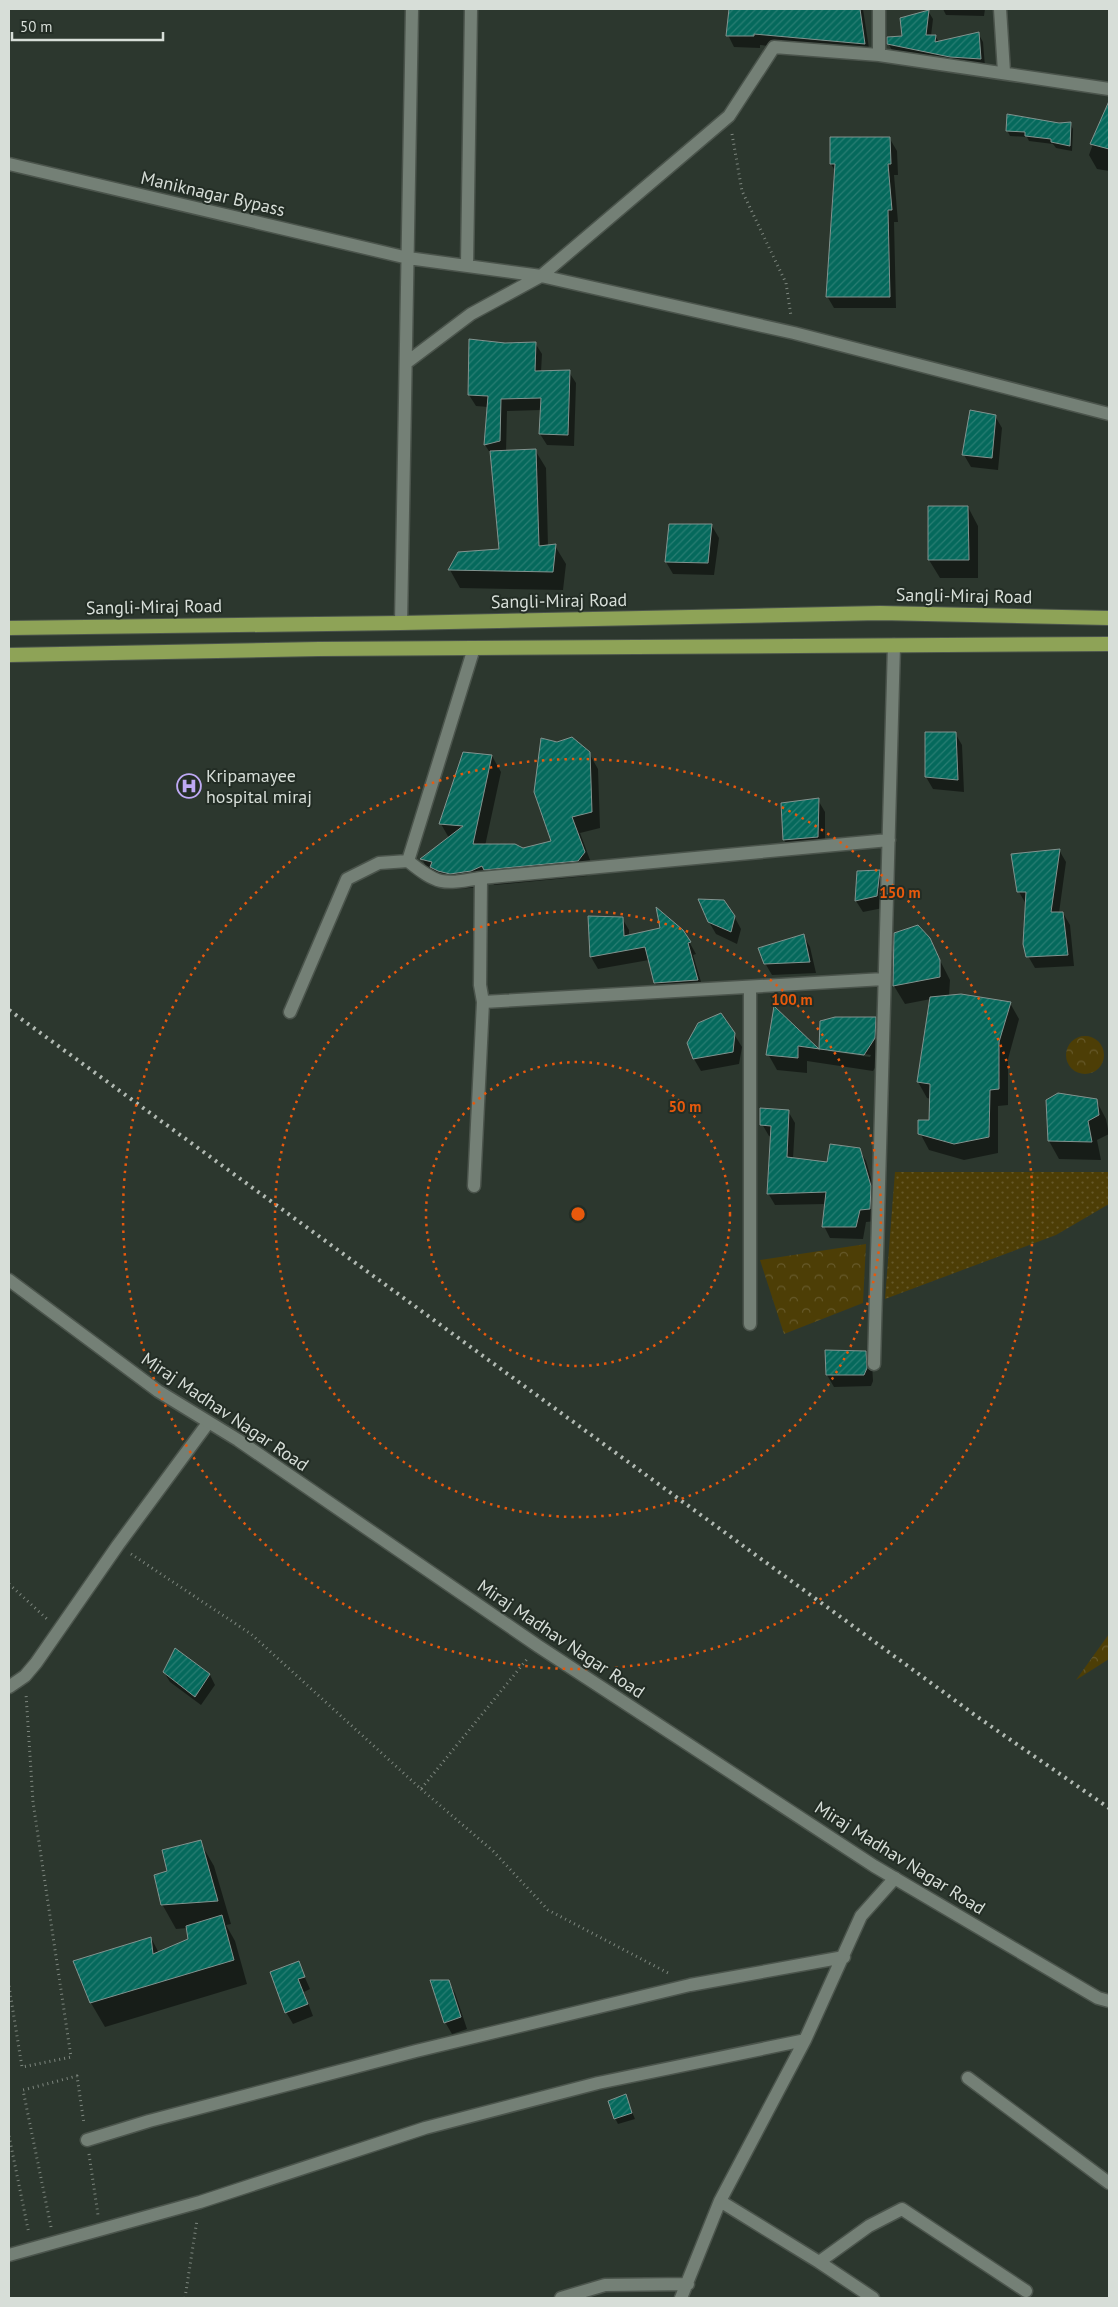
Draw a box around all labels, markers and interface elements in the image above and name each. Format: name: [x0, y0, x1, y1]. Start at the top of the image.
scale bar: [12, 10, 164, 42]
text: 50 m: [20, 17, 53, 36]
street label: Maniknagar Bypass: [139, 166, 288, 221]
street label: Sangli-Miraj Road: [896, 583, 1032, 608]
street label: Sangli-Miraj Road: [491, 588, 627, 613]
street label: Sangli-Miraj Road: [86, 594, 222, 619]
place label: Kripamayee hospital miraj: [206, 764, 312, 808]
hospital icon: Kripamayee hospital miraj: [176, 773, 202, 799]
text: 150 m: [879, 883, 921, 902]
text: 100 m: [771, 990, 813, 1009]
text: 50 m: [669, 1097, 701, 1116]
centre of rings: [569, 1205, 587, 1223]
street label: Miraj Madhav Nagar Road: [137, 1347, 313, 1476]
street label: Miraj Madhav Nagar Road: [473, 1574, 649, 1703]
street label: Miraj Madhav Nagar Road: [811, 1796, 990, 1919]

